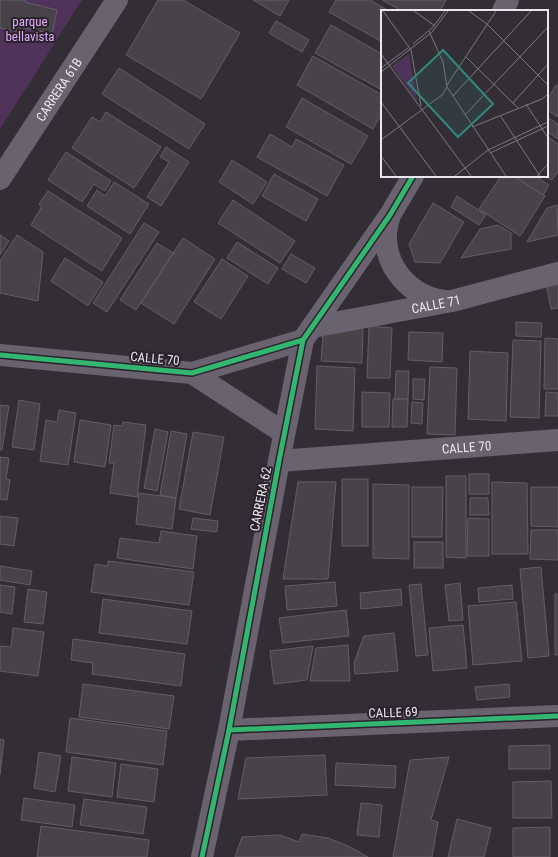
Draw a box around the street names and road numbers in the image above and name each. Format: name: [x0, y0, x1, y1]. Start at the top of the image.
street label: CARRERA 61B: [33, 55, 85, 124]
street label: CALLE 71: [410, 292, 462, 316]
street label: CALLE 70: [130, 349, 180, 368]
street label: CALLE 70: [441, 438, 492, 457]
street label: CARRERA 62: [247, 466, 274, 533]
street label: CALLE 69: [368, 704, 418, 721]

